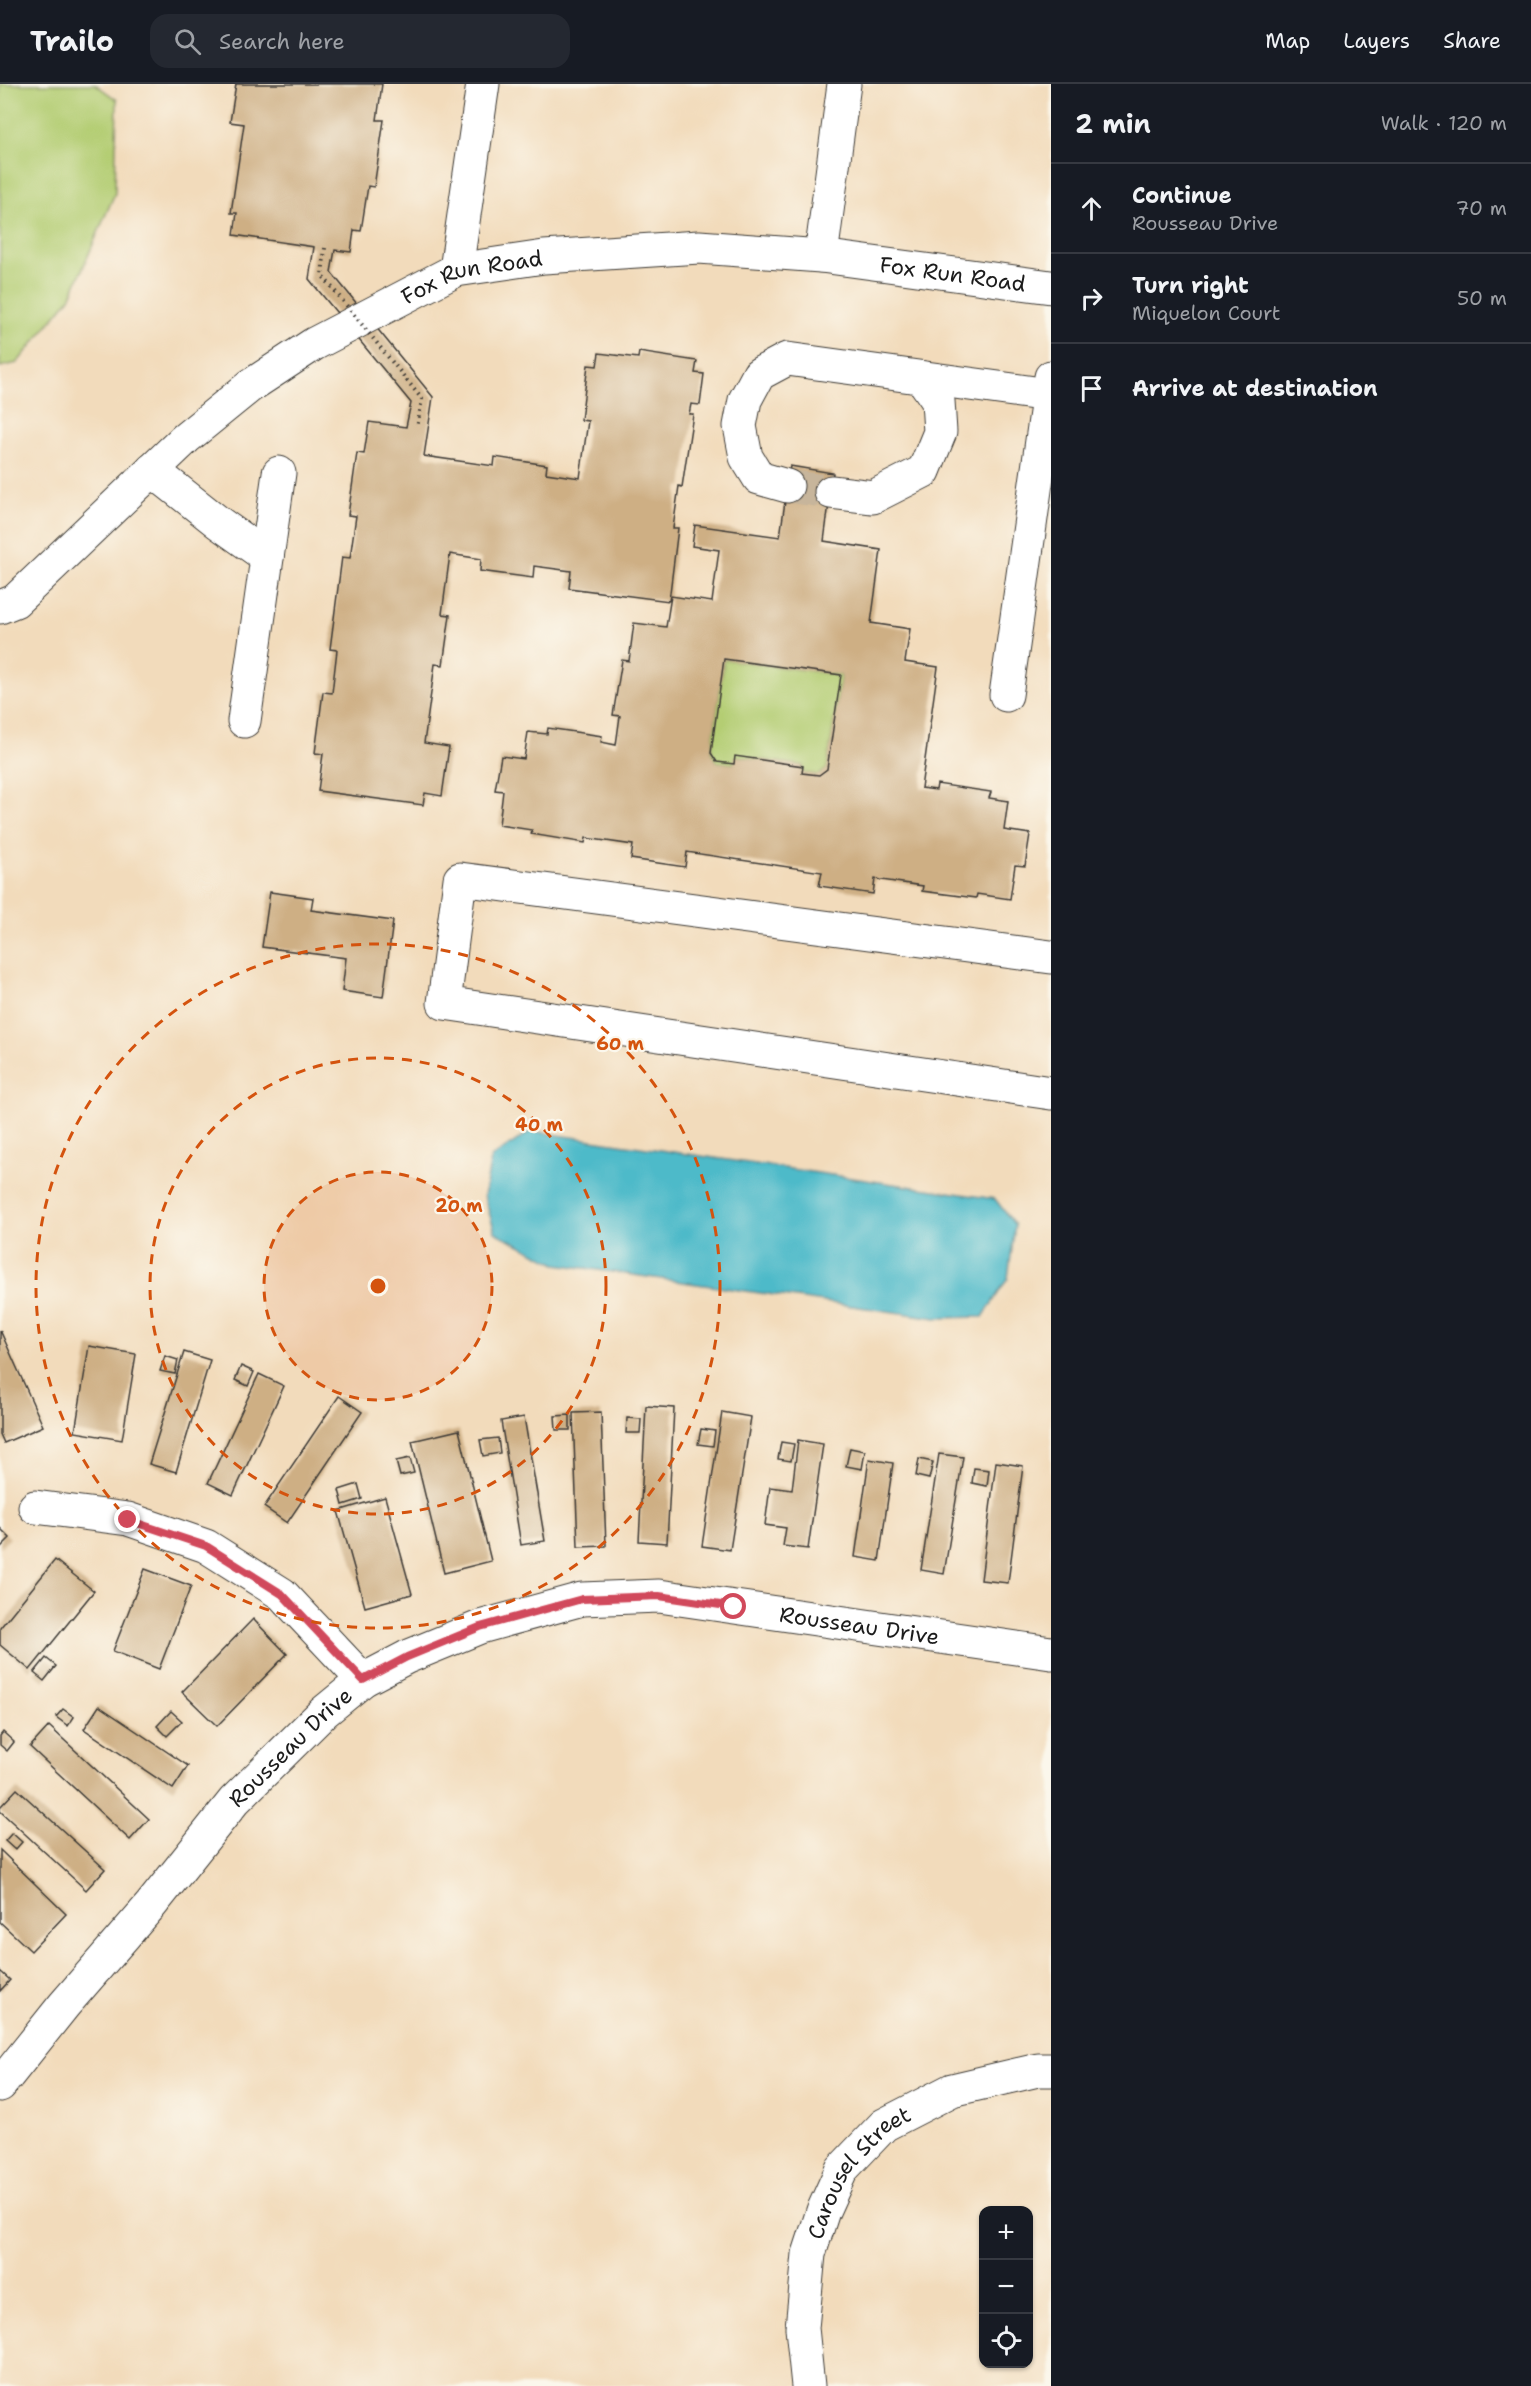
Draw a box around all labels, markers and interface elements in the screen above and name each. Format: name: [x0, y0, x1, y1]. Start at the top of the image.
search box: [150, 14, 570, 68]
text: Trailo: [30, 22, 114, 60]
icon: search: [171, 25, 204, 58]
text: Search here: [219, 27, 345, 56]
text: Map: [1265, 27, 1310, 55]
text: Layers: [1343, 27, 1410, 55]
text: Share: [1443, 27, 1501, 55]
text: 2 min: [1075, 106, 1151, 141]
text: Walk · 120 m: [1381, 110, 1507, 136]
text: Continue: [1132, 181, 1232, 210]
icon: ahead: [1075, 192, 1108, 225]
text: 70 m: [1455, 195, 1507, 221]
text: Rousseau Drive: [1132, 210, 1278, 236]
street label: Fox Run Road: [396, 243, 544, 311]
street label: Fox Run Road: [878, 250, 1028, 298]
text: Turn right: [1132, 271, 1249, 300]
icon: right: [1075, 282, 1108, 315]
text: 50 m: [1457, 285, 1507, 311]
text: Miquelon Court: [1132, 300, 1281, 326]
icon: arrive: [1075, 372, 1108, 405]
text: Arrive at destination: [1132, 374, 1378, 403]
text: 60 m: [596, 1032, 644, 1056]
text: 40 m: [515, 1113, 563, 1137]
text: 20 m: [435, 1194, 483, 1218]
centre of rings: [368, 1276, 388, 1296]
route end: [114, 1506, 140, 1532]
route start: [720, 1593, 746, 1619]
street label: Rousseau Drive: [778, 1600, 941, 1652]
street label: Rousseau Drive: [222, 1681, 358, 1814]
street label: Carousel Street: [801, 2100, 916, 2243]
map controls: [979, 2206, 1033, 2368]
button: +: [979, 2206, 1033, 2260]
button: −: [979, 2260, 1033, 2314]
button: locate: [979, 2314, 1033, 2368]

